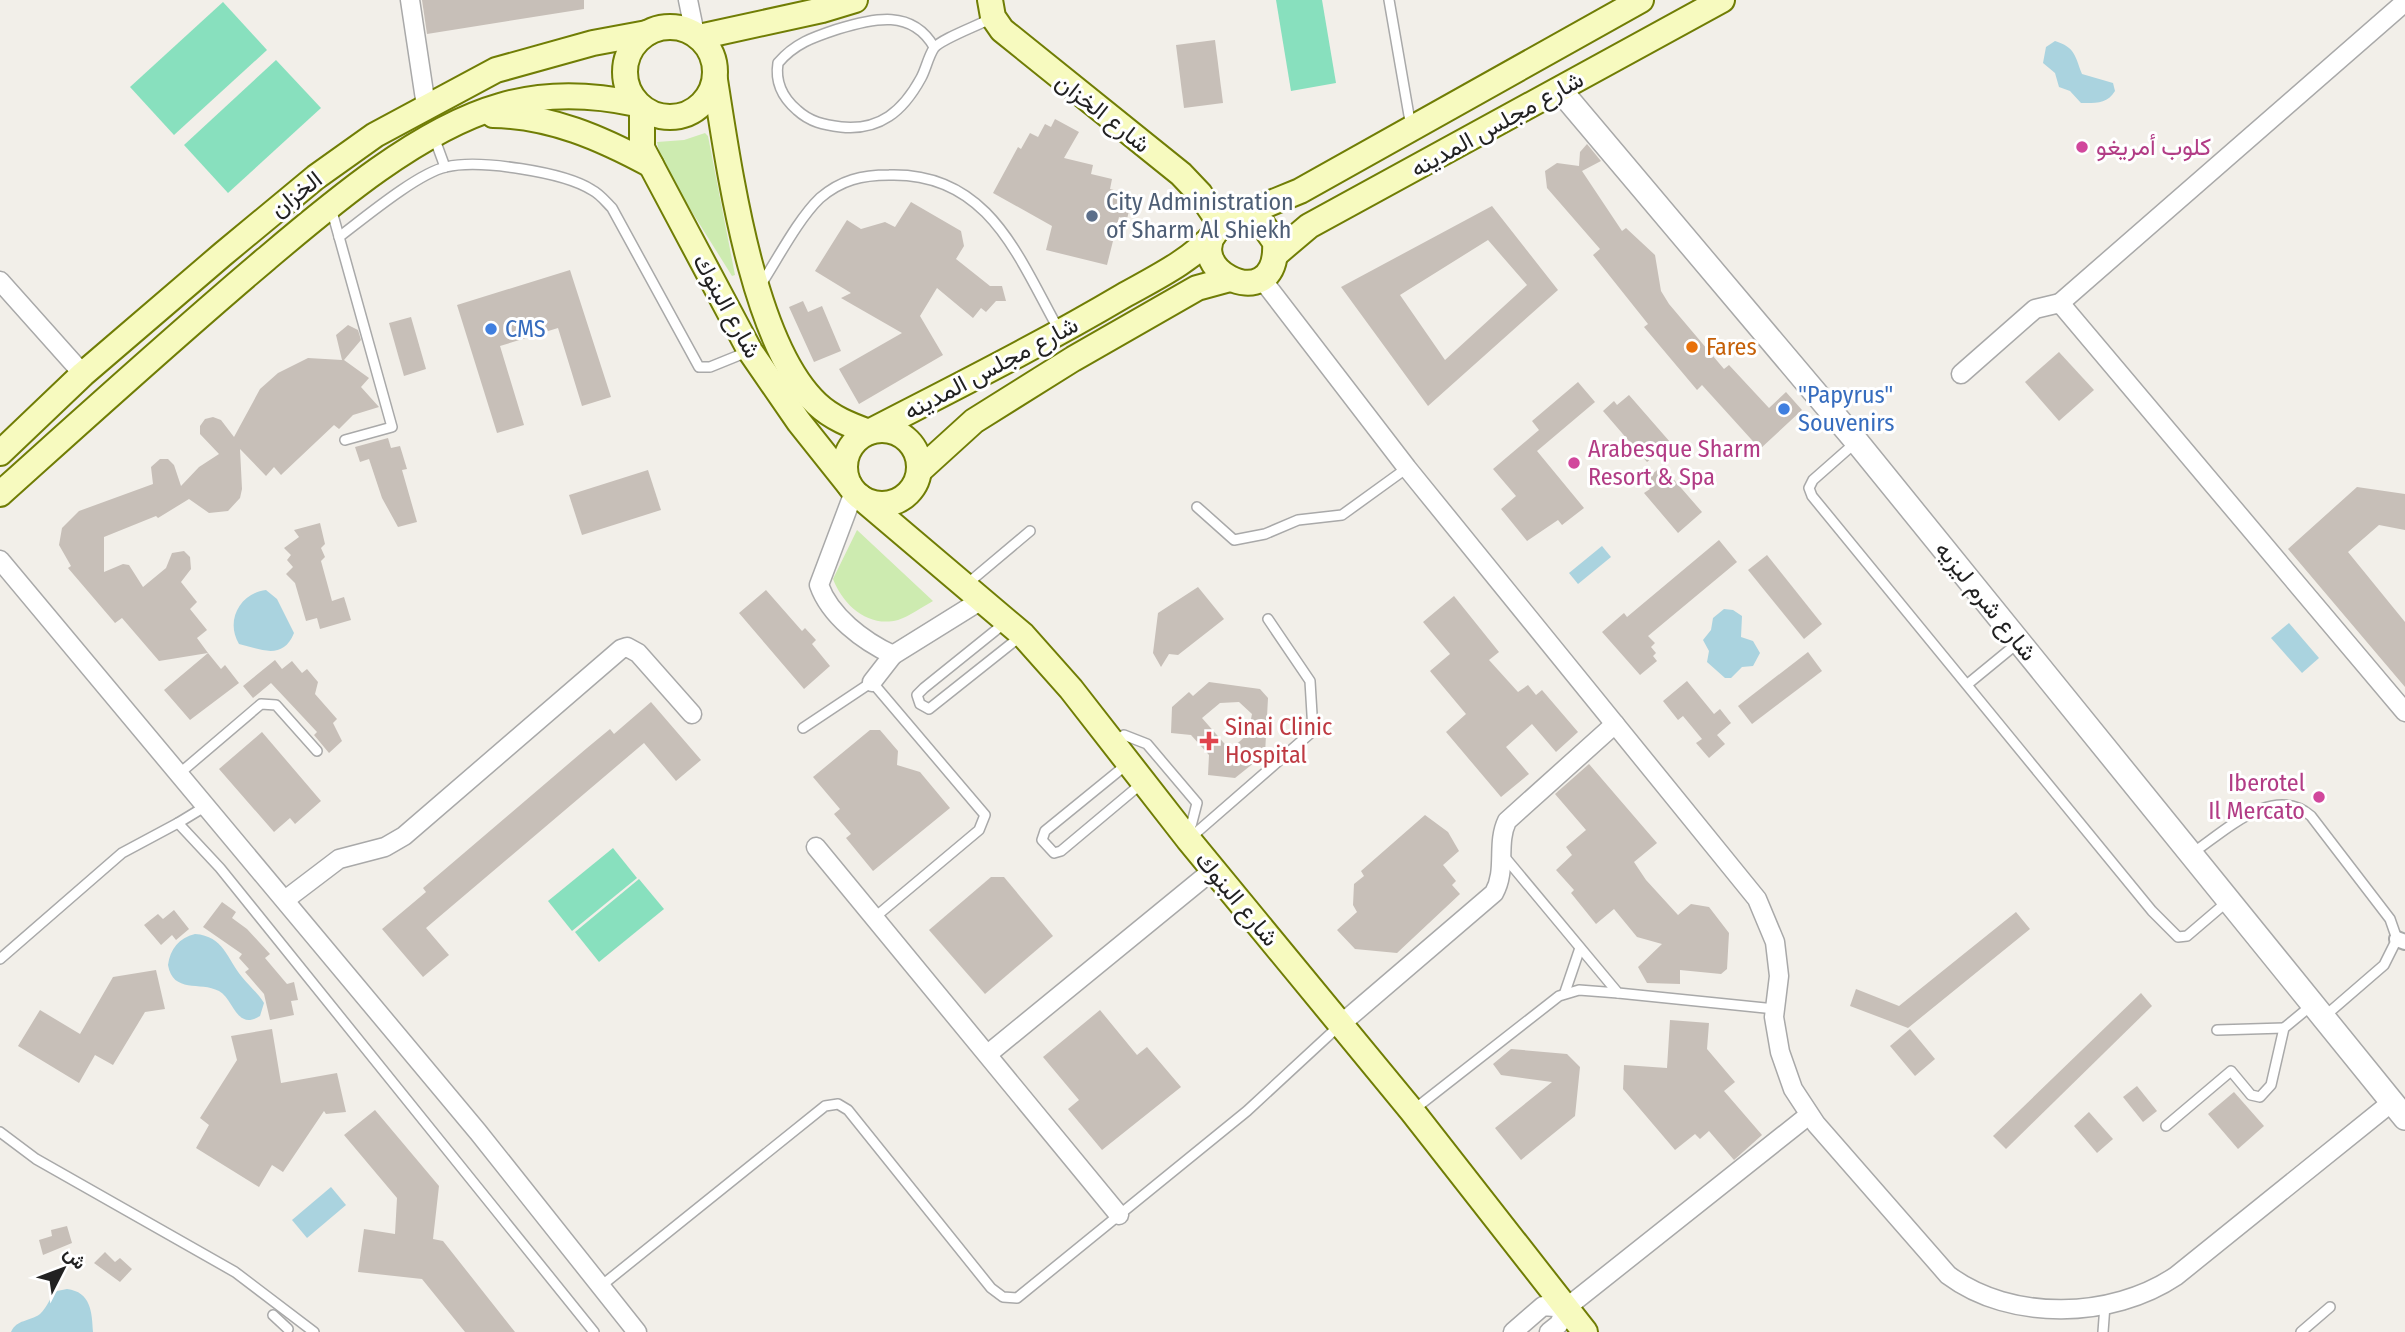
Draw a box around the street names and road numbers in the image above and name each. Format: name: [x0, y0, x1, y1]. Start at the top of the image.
street label: شارع مجلس المدينه: [1406, 65, 1589, 185]
street label: شارع الخزان: [1049, 67, 1156, 160]
street label: الخزان: [264, 165, 328, 224]
street label: شارع البنوك: [685, 249, 767, 364]
street label: شارع مجلس المدينه: [899, 310, 1084, 427]
street label: شارع شرم ليزيه: [1928, 536, 2043, 668]
street label: شارع البنوك: [1188, 846, 1285, 953]

